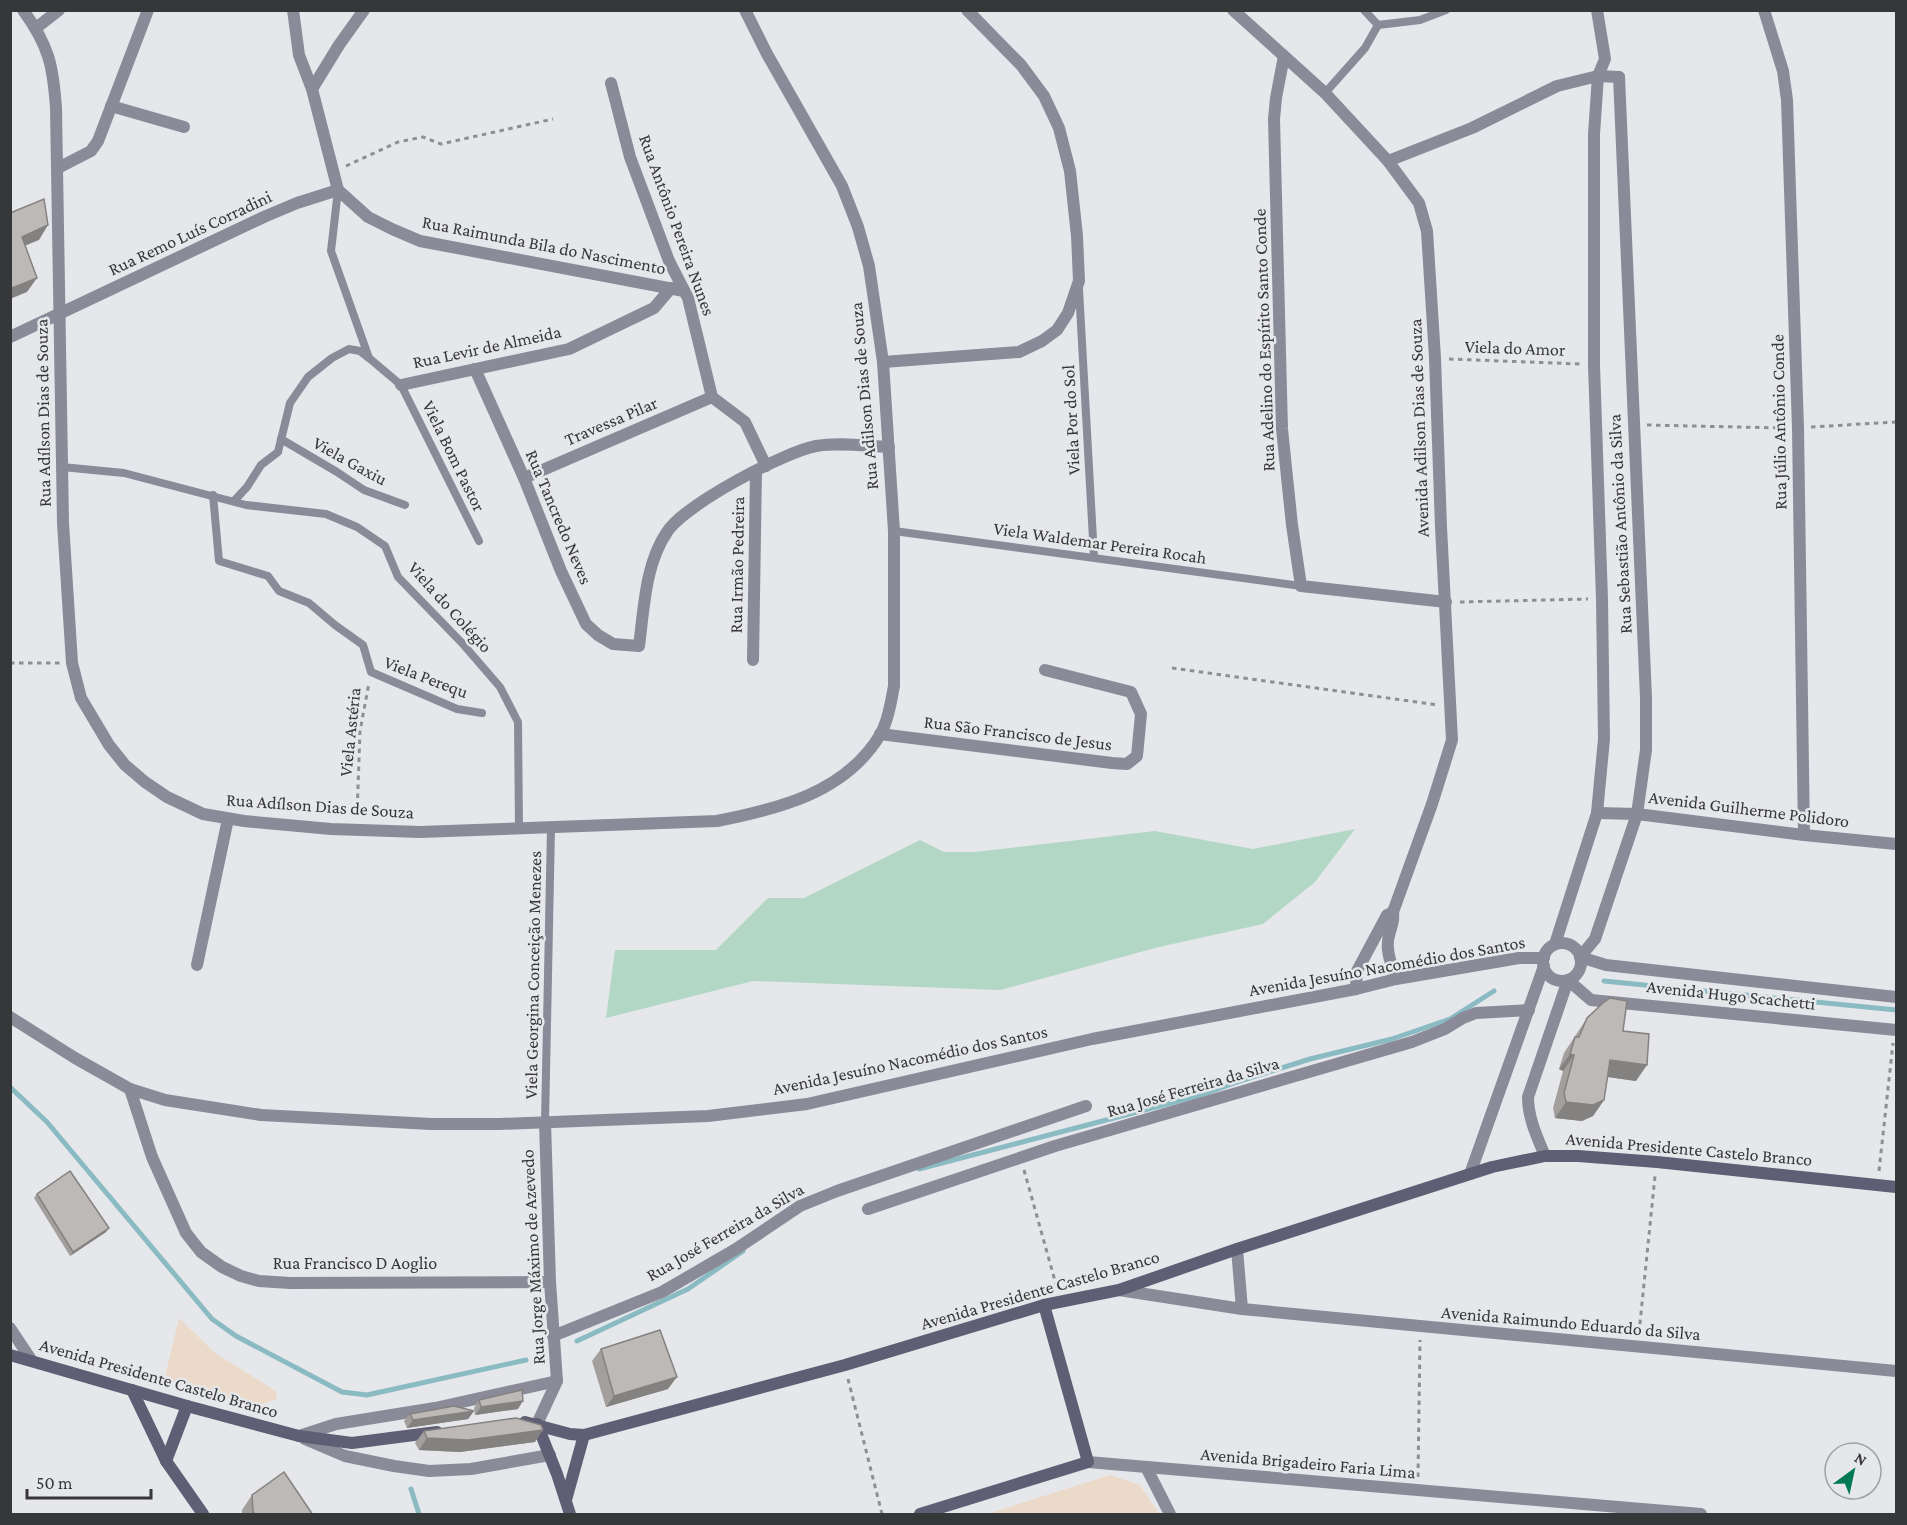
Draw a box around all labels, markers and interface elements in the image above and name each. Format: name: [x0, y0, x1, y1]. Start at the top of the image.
street label: Rua Antônio Pereira Nunes: [635, 132, 719, 318]
street label: Rua Remo Luís Corradini: [105, 186, 275, 280]
street label: Rua Adelino do Espírito Santo Conde: [1249, 208, 1279, 472]
street label: Rua Raimunda Bila do Nascimento: [421, 212, 668, 278]
street label: Rua Adilson Dias de Souza: [846, 301, 882, 491]
street label: Avenida Adilson Dias de Souza: [1405, 318, 1433, 538]
street label: Rua Adílson Dias de Souza: [31, 319, 55, 507]
street label: Rua Levir de Almeida: [411, 321, 563, 373]
street label: Rua Júlio Antônio Conde: [1767, 334, 1791, 510]
street label: Viela do Amor: [1464, 336, 1566, 360]
street label: Viela Por do Sol: [1058, 364, 1084, 476]
street label: Travessa Pilar: [561, 392, 661, 450]
street label: Viela Bom Pastor: [418, 397, 490, 515]
street label: Rua Sebastião Antônio da Silva: [1604, 414, 1636, 634]
street label: Viela Gaxiu: [310, 433, 391, 490]
street label: Rua Tancredo Neves: [522, 447, 596, 587]
street label: Rua Irmão Pedreira: [726, 496, 748, 634]
street label: Viela Waldemar Pereira Rocah: [992, 518, 1208, 568]
street label: Viela do Colégio: [404, 557, 496, 657]
street label: Viela Perequ: [381, 652, 471, 702]
street label: Viela Astéria: [335, 686, 365, 778]
street label: Rua São Francisco de Jesus: [923, 712, 1113, 754]
street label: Avenida Guilherme Polidoro: [1648, 787, 1851, 831]
street label: Rua Adílson Dias de Souza: [225, 789, 415, 823]
street label: Viela Georgina Conceição Menezes: [521, 851, 545, 1099]
street label: Avenida Jesuíno Nacomédio dos Santos: [1247, 932, 1527, 1000]
street label: Avenida Hugo Scachetti: [1646, 976, 1817, 1014]
street label: Avenida Jesuíno Nacomédio dos Santos: [771, 1021, 1049, 1099]
street label: Rua José Ferreira da Silva: [1105, 1053, 1281, 1121]
street label: Avenida Presidente Castelo Branco: [1565, 1128, 1813, 1170]
street label: Rua Jorge Máximo de Azevedo: [517, 1149, 549, 1365]
street label: Rua José Ferreira da Silva: [643, 1179, 807, 1285]
street label: Avenida Presidente Castelo Branco: [918, 1246, 1162, 1334]
street label: Rua Francisco D Aoglio: [273, 1253, 437, 1273]
street label: Avenida Raimundo Eduardo da Silva: [1440, 1302, 1702, 1344]
street label: Avenida Presidente Castelo Branco: [37, 1334, 281, 1422]
north arrow: [1823, 1441, 1883, 1501]
street label: Avenida Brigadeiro Faria Lima: [1200, 1444, 1416, 1482]
text: N: [1852, 1449, 1870, 1469]
scale bar: [27, 1462, 152, 1500]
text: 50 m: [36, 1473, 73, 1493]

